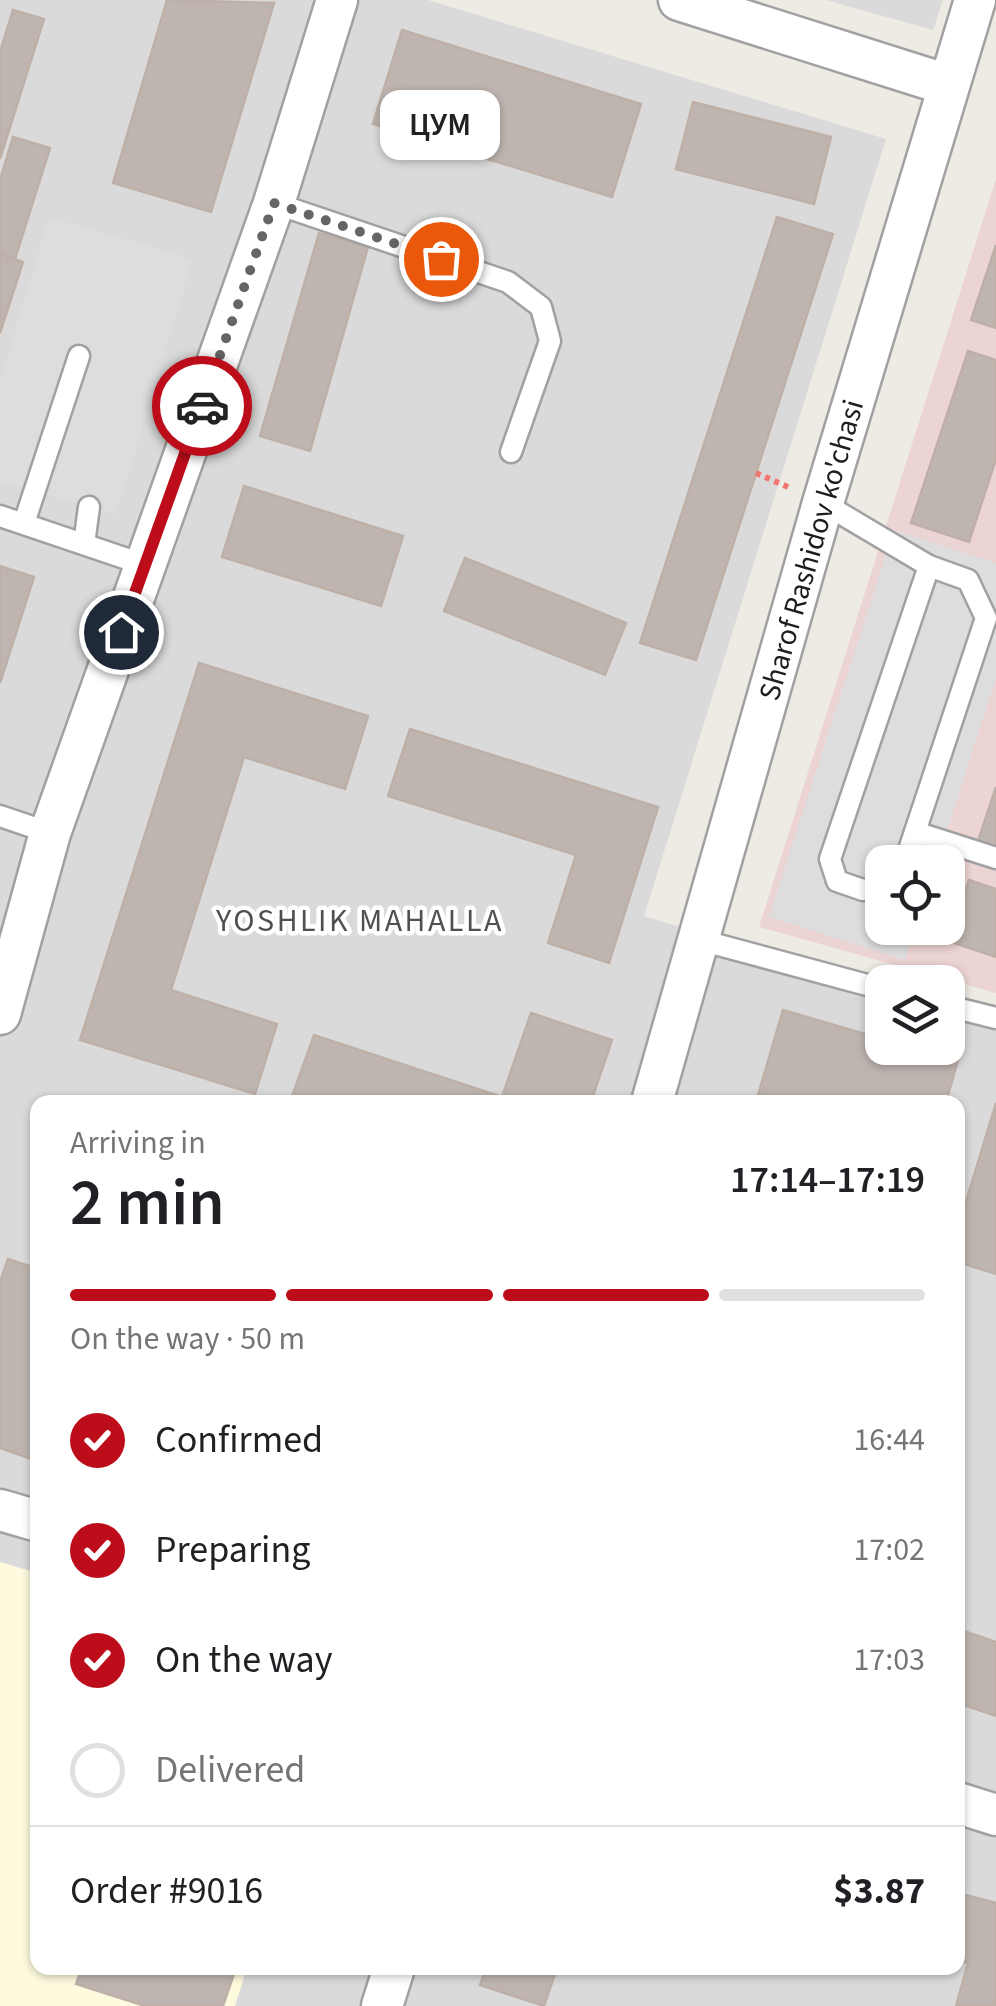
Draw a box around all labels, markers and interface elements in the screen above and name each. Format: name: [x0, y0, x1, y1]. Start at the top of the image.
callout: ЦУМ: [381, 89, 501, 159]
text: ЦУМ: [409, 102, 471, 148]
pin: [399, 217, 484, 302]
icon: bag: [414, 232, 469, 287]
courier: [152, 356, 252, 456]
icon: car: [175, 379, 230, 434]
street label: Sharof Rashidov ko'chasi: [748, 395, 875, 706]
pin: [79, 590, 164, 675]
icon: home: [94, 605, 149, 660]
map controls: [865, 845, 965, 1065]
button: locate: [865, 845, 965, 945]
district label: YOSHLIK MAHALLA: [215, 898, 504, 944]
button: layers: [865, 965, 965, 1065]
text: Arriving in: [70, 1120, 206, 1166]
text: 17:14–17:19: [730, 1153, 925, 1207]
text: 2 min: [70, 1157, 225, 1250]
text: On the way · 50 m: [70, 1316, 305, 1362]
icon: check: [70, 1413, 125, 1468]
text: Confirmed: [155, 1413, 323, 1467]
text: 16:44: [853, 1417, 925, 1463]
icon: check: [70, 1523, 125, 1578]
text: Preparing: [155, 1523, 310, 1577]
text: 17:02: [853, 1527, 925, 1573]
icon: check: [70, 1633, 125, 1688]
text: On the way: [155, 1633, 332, 1687]
text: 17:03: [853, 1637, 925, 1683]
text: Delivered: [155, 1743, 305, 1797]
text: Order #9016: [70, 1864, 263, 1918]
text: $3.87: [833, 1864, 925, 1918]

